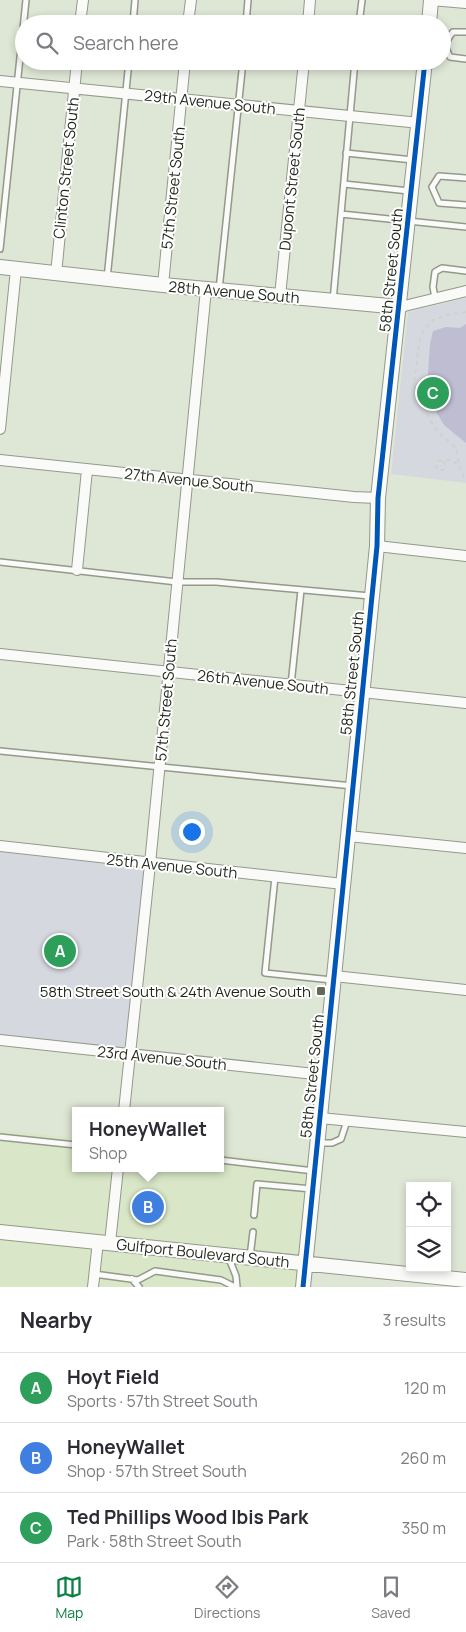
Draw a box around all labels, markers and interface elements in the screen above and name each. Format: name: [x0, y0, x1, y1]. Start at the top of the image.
search box: [15, 15, 451, 70]
icon: search: [33, 29, 61, 57]
text: Search here: [73, 30, 179, 56]
street label: 29th Avenue South: [143, 85, 277, 119]
street label: Clinton Street South: [48, 96, 84, 240]
street label: Dupont Street South: [274, 106, 310, 252]
street label: 57th Street South: [156, 126, 190, 250]
street label: 58th Street South: [374, 207, 408, 333]
street label: 28th Avenue South: [168, 276, 300, 308]
pin: C: [417, 374, 449, 412]
street label: 27th Avenue South: [123, 463, 255, 497]
street label: 58th Street South: [335, 610, 369, 736]
street label: 57th Street South: [150, 638, 182, 762]
street label: 26th Avenue South: [196, 665, 330, 699]
your location: [179, 819, 205, 845]
street label: 25th Avenue South: [106, 849, 239, 883]
pin: A: [44, 932, 76, 970]
place label: 58th Street South & 24th Avenue South: [40, 981, 311, 1002]
marker: 58th Street South & 24th Avenue South: [315, 985, 327, 997]
street label: 58th Street South: [295, 1013, 329, 1139]
street label: 23rd Avenue South: [96, 1041, 228, 1075]
popup: [72, 1107, 224, 1172]
text: HoneyWallet: [89, 1116, 207, 1142]
text: Shop: [89, 1142, 127, 1164]
map controls: [406, 1182, 451, 1272]
button: locate: [406, 1182, 451, 1227]
pin: B: [132, 1188, 164, 1226]
button: layers: [406, 1227, 451, 1272]
street label: Gulfport Boulevard South: [115, 1233, 291, 1273]
text: Nearby: [20, 1306, 92, 1334]
text: 3 results: [383, 1309, 446, 1331]
text: Hoyt Field: [67, 1364, 159, 1390]
text: A: [31, 1377, 41, 1399]
text: 120 m: [404, 1377, 446, 1399]
text: Sports · 57th Street South: [67, 1390, 258, 1412]
text: HoneyWallet: [67, 1434, 185, 1460]
text: B: [31, 1447, 41, 1469]
text: 260 m: [400, 1447, 446, 1469]
text: Shop · 57th Street South: [67, 1460, 247, 1482]
text: Ted Phillips Wood Ibis Park: [67, 1504, 308, 1530]
text: C: [30, 1517, 42, 1539]
text: 350 m: [401, 1517, 446, 1539]
text: Park · 58th Street South: [67, 1530, 241, 1552]
tab: Map: [55, 1573, 83, 1622]
tab: Directions: [194, 1573, 260, 1622]
tab: Saved: [371, 1573, 411, 1622]

